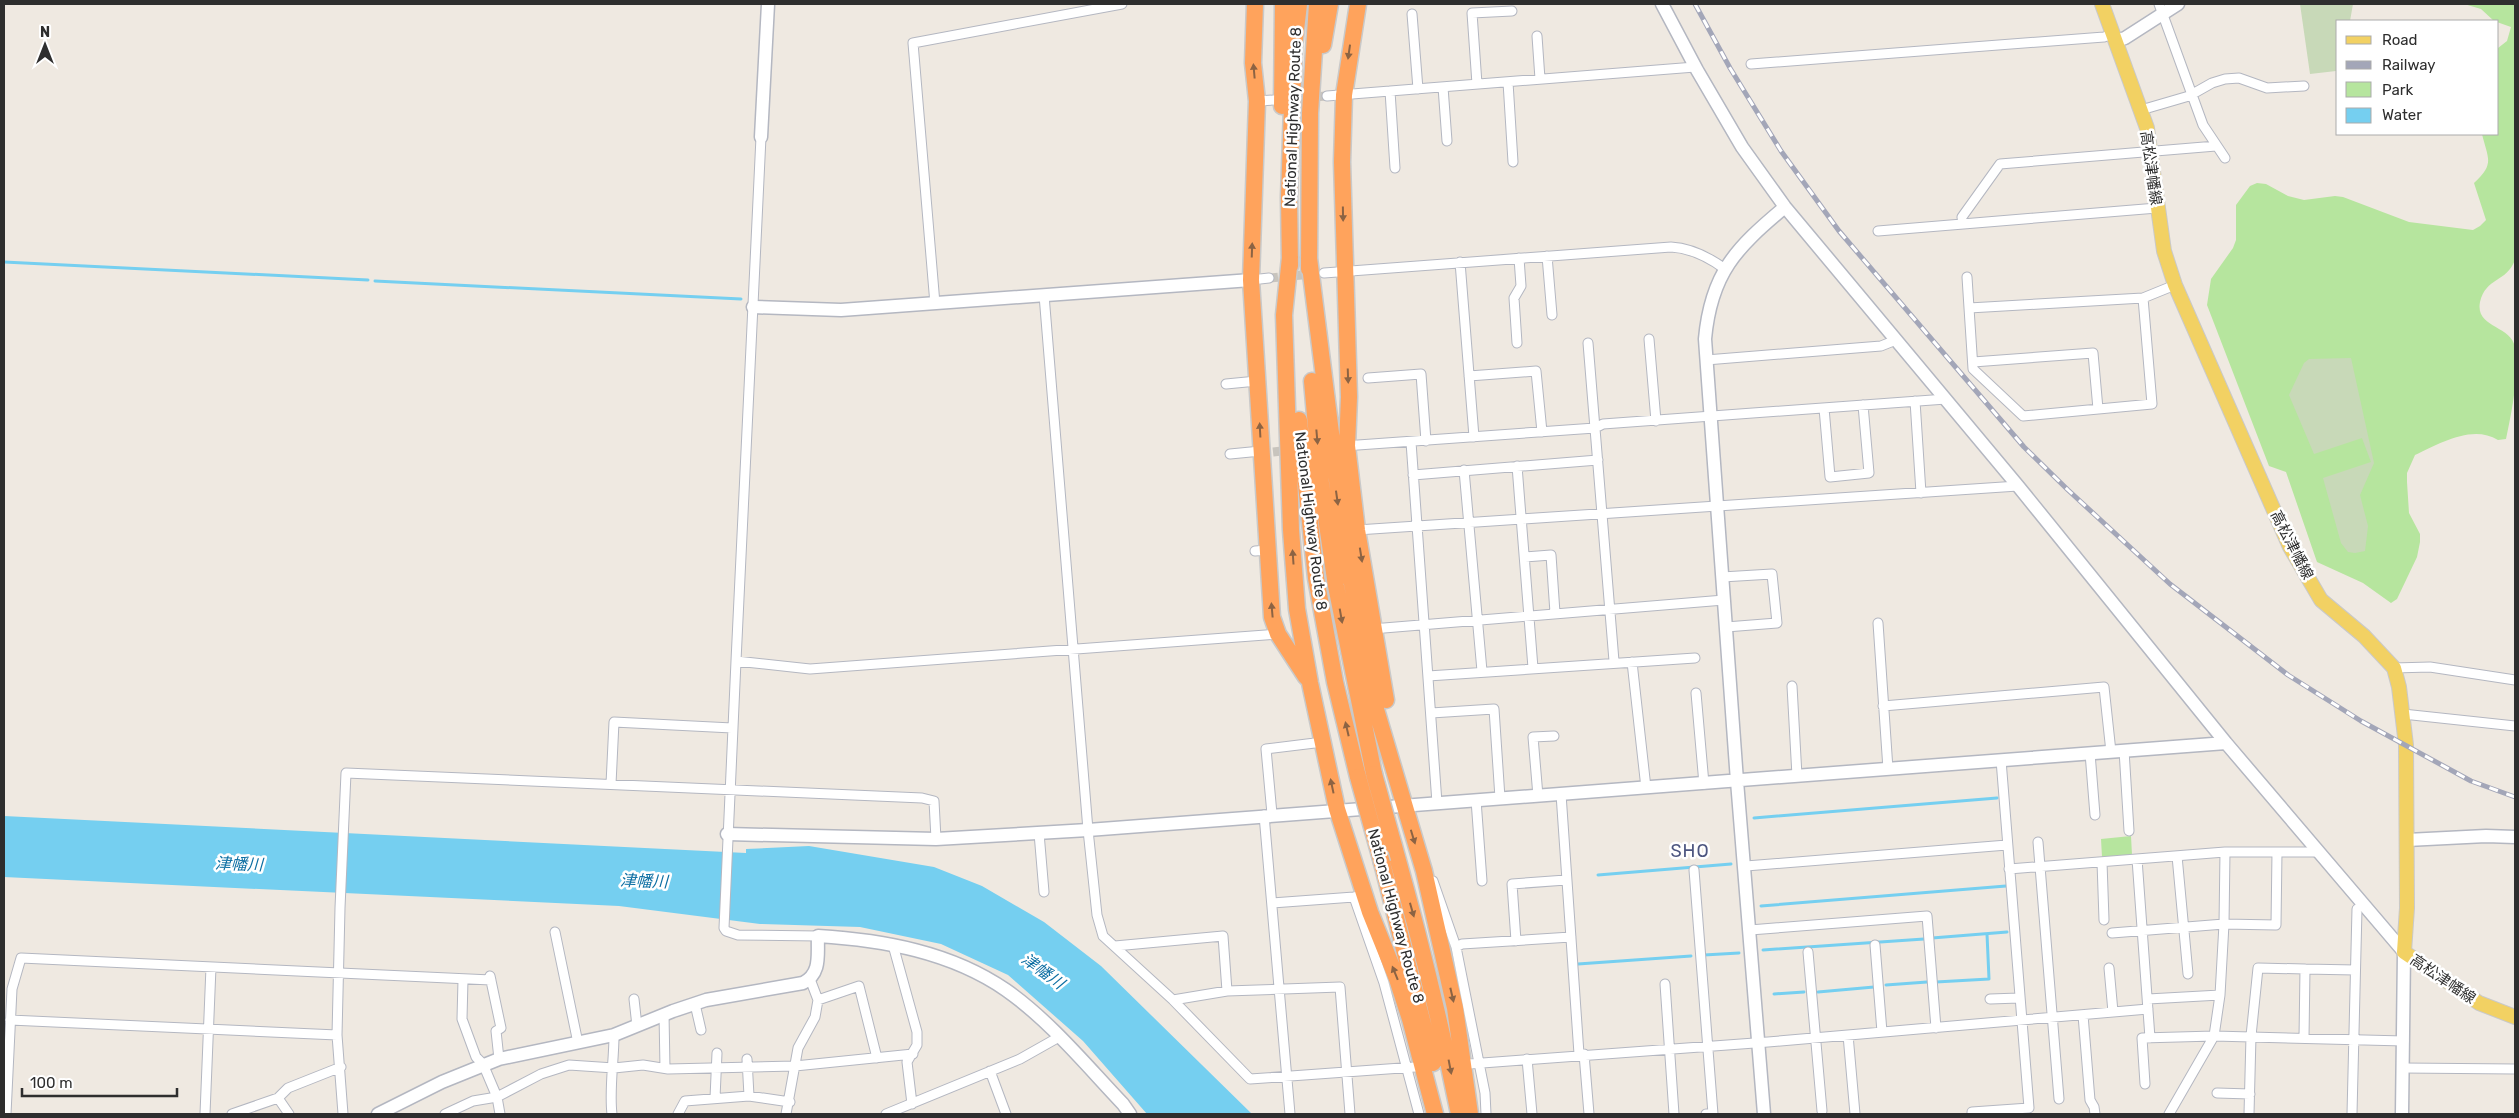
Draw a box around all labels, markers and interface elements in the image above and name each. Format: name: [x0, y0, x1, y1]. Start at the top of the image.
north arrow: [20, 20, 70, 70]
legend: [2336, 20, 2499, 135]
text: N: [40, 24, 50, 41]
street label: National Highway Route 8: [1281, 27, 1305, 207]
text: Road: [2382, 31, 2418, 49]
one-way arrow: [1345, 44, 1353, 60]
text: Railway: [2382, 56, 2436, 74]
one-way arrow: [1250, 62, 1258, 78]
text: Park: [2382, 81, 2413, 99]
text: Water: [2382, 106, 2422, 124]
street label: 高松津幡線: [2137, 130, 2165, 206]
one-way arrow: [1339, 206, 1347, 222]
one-way arrow: [1248, 242, 1256, 258]
one-way arrow: [1344, 369, 1352, 385]
one-way arrow: [1255, 422, 1263, 438]
one-way arrow: [1314, 430, 1322, 446]
street label: National Highway Route 8: [1291, 431, 1331, 611]
one-way arrow: [1334, 490, 1342, 506]
street label: 高松津幡線: [2267, 507, 2317, 583]
one-way arrow: [1357, 548, 1365, 564]
one-way arrow: [1289, 549, 1297, 565]
one-way arrow: [1268, 601, 1276, 617]
one-way arrow: [1337, 608, 1345, 624]
one-way arrow: [1343, 722, 1351, 737]
one-way arrow: [1328, 779, 1336, 794]
street label: National Highway Route 8: [1364, 827, 1428, 1005]
one-way arrow: [1410, 830, 1418, 845]
district label: SHO: [1670, 840, 1710, 862]
water label: 津幡川: [215, 854, 265, 874]
water label: 津幡川: [620, 871, 670, 891]
one-way arrow: [1408, 902, 1416, 917]
water label: 津幡川: [1018, 949, 1070, 994]
street label: 高松津幡線: [2407, 951, 2479, 1007]
one-way arrow: [1390, 966, 1398, 980]
one-way arrow: [1448, 987, 1456, 1003]
one-way arrow: [1446, 1060, 1454, 1075]
scale bar: [22, 1066, 178, 1098]
text: 100 m: [30, 1074, 72, 1092]

